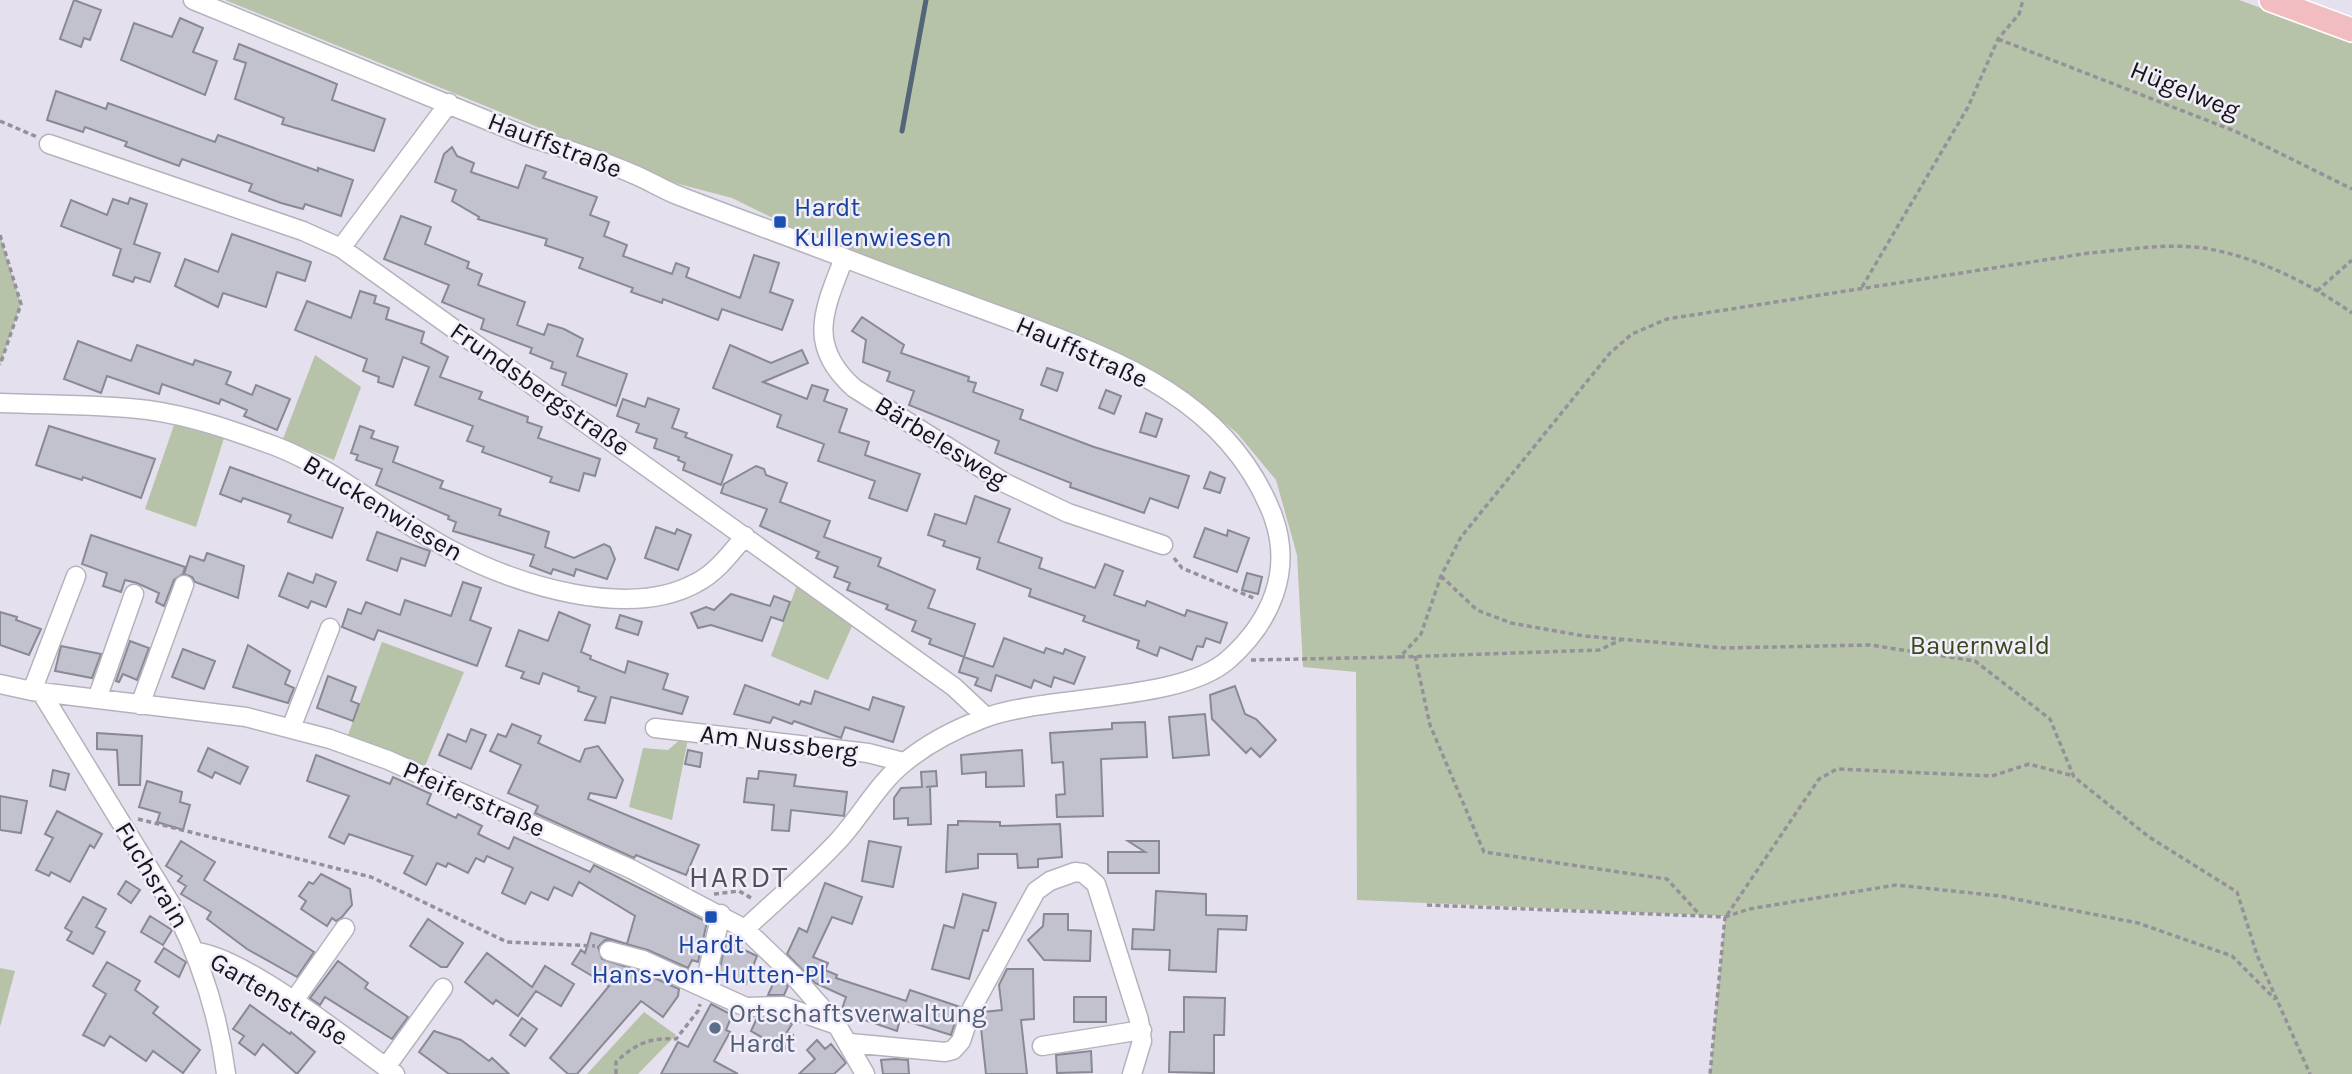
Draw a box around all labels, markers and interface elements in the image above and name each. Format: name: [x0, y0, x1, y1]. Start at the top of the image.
street label: Hügelweg: [2126, 54, 2245, 126]
street label: Hauffstraße: [484, 105, 626, 185]
place label: Hardt Kullenwiesen: [794, 192, 952, 253]
marker: Hardt Kullenwiesen: [772, 214, 788, 230]
street label: Hauffstraße: [1011, 309, 1153, 395]
street label: Frundsbergstraße: [444, 315, 636, 463]
street label: Bärbelesweg: [869, 389, 1013, 495]
street label: Bruckenwiesen: [297, 448, 469, 568]
park label: Bauernwald: [1910, 630, 2050, 661]
street label: Am Nussberg: [698, 718, 860, 768]
street label: Pfeiferstraße: [398, 754, 550, 844]
street label: Fuchsrain: [108, 816, 196, 934]
district label: HARDT: [689, 859, 789, 895]
marker: Hardt Hans-von-Hutten-Pl.: [703, 909, 719, 925]
place label: Hardt Hans-von-Hutten-Pl.: [591, 929, 831, 990]
street label: Gartenstraße: [204, 946, 354, 1052]
place label: Ortschaftsverwaltung Hardt: [729, 998, 987, 1059]
marker: Ortschaftsverwaltung Hardt: [707, 1020, 723, 1036]

